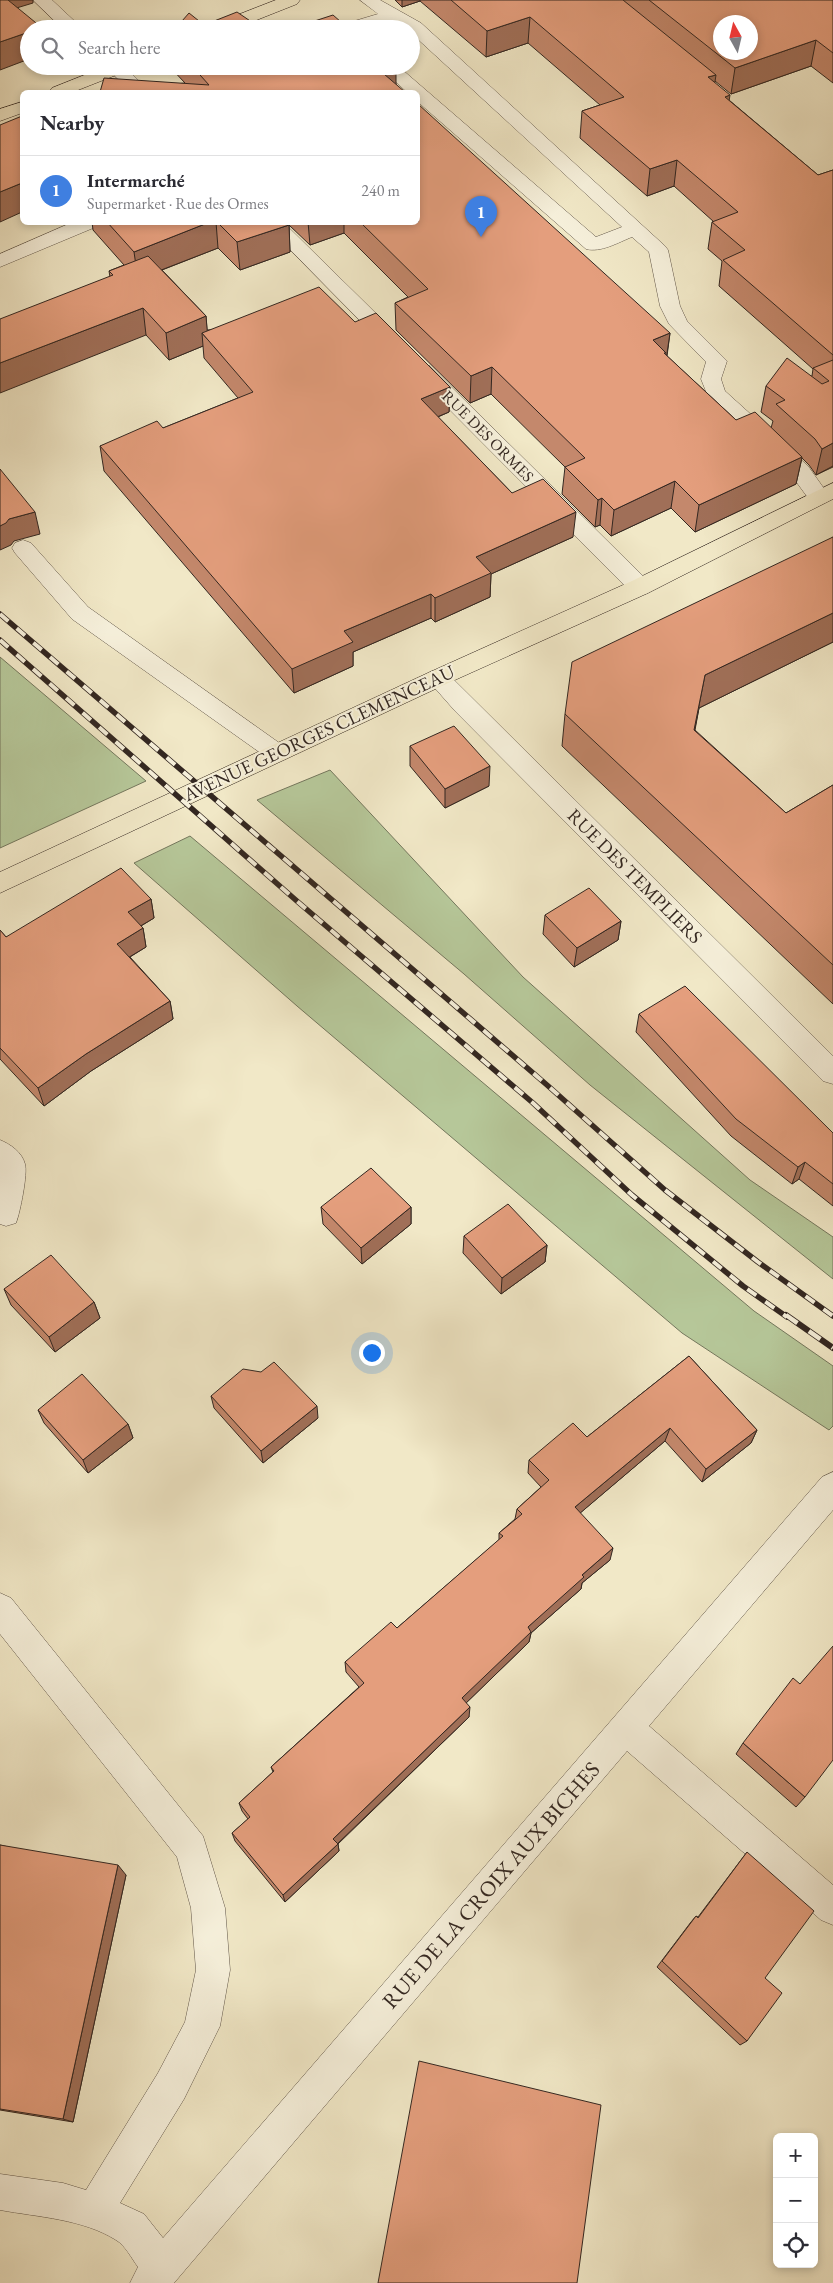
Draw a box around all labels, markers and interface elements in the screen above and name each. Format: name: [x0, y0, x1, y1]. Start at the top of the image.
north arrow: [713, 15, 758, 60]
search box: [20, 20, 420, 75]
icon: search: [38, 34, 66, 62]
text: Search here: [78, 35, 160, 60]
text: Nearby: [40, 109, 104, 136]
text: Intermarché: [87, 168, 185, 193]
text: 1: [52, 180, 60, 201]
text: 240 m: [361, 180, 400, 201]
text: Supermarket · Rue des Ormes: [87, 193, 269, 214]
pin: 1: [465, 196, 497, 237]
street label: RUE DES ORMES: [438, 386, 538, 486]
street label: AVENUE GEORGES CLEMENCEAU: [178, 659, 459, 807]
street label: RUE DES TEMPLIERS: [562, 803, 708, 949]
your location: [359, 1340, 385, 1366]
street label: RUE DE LA CROIX AUX BICHES: [376, 1755, 606, 2015]
map controls: [773, 2133, 818, 2268]
button: +: [773, 2133, 818, 2178]
button: −: [773, 2178, 818, 2223]
button: locate: [773, 2223, 818, 2268]

